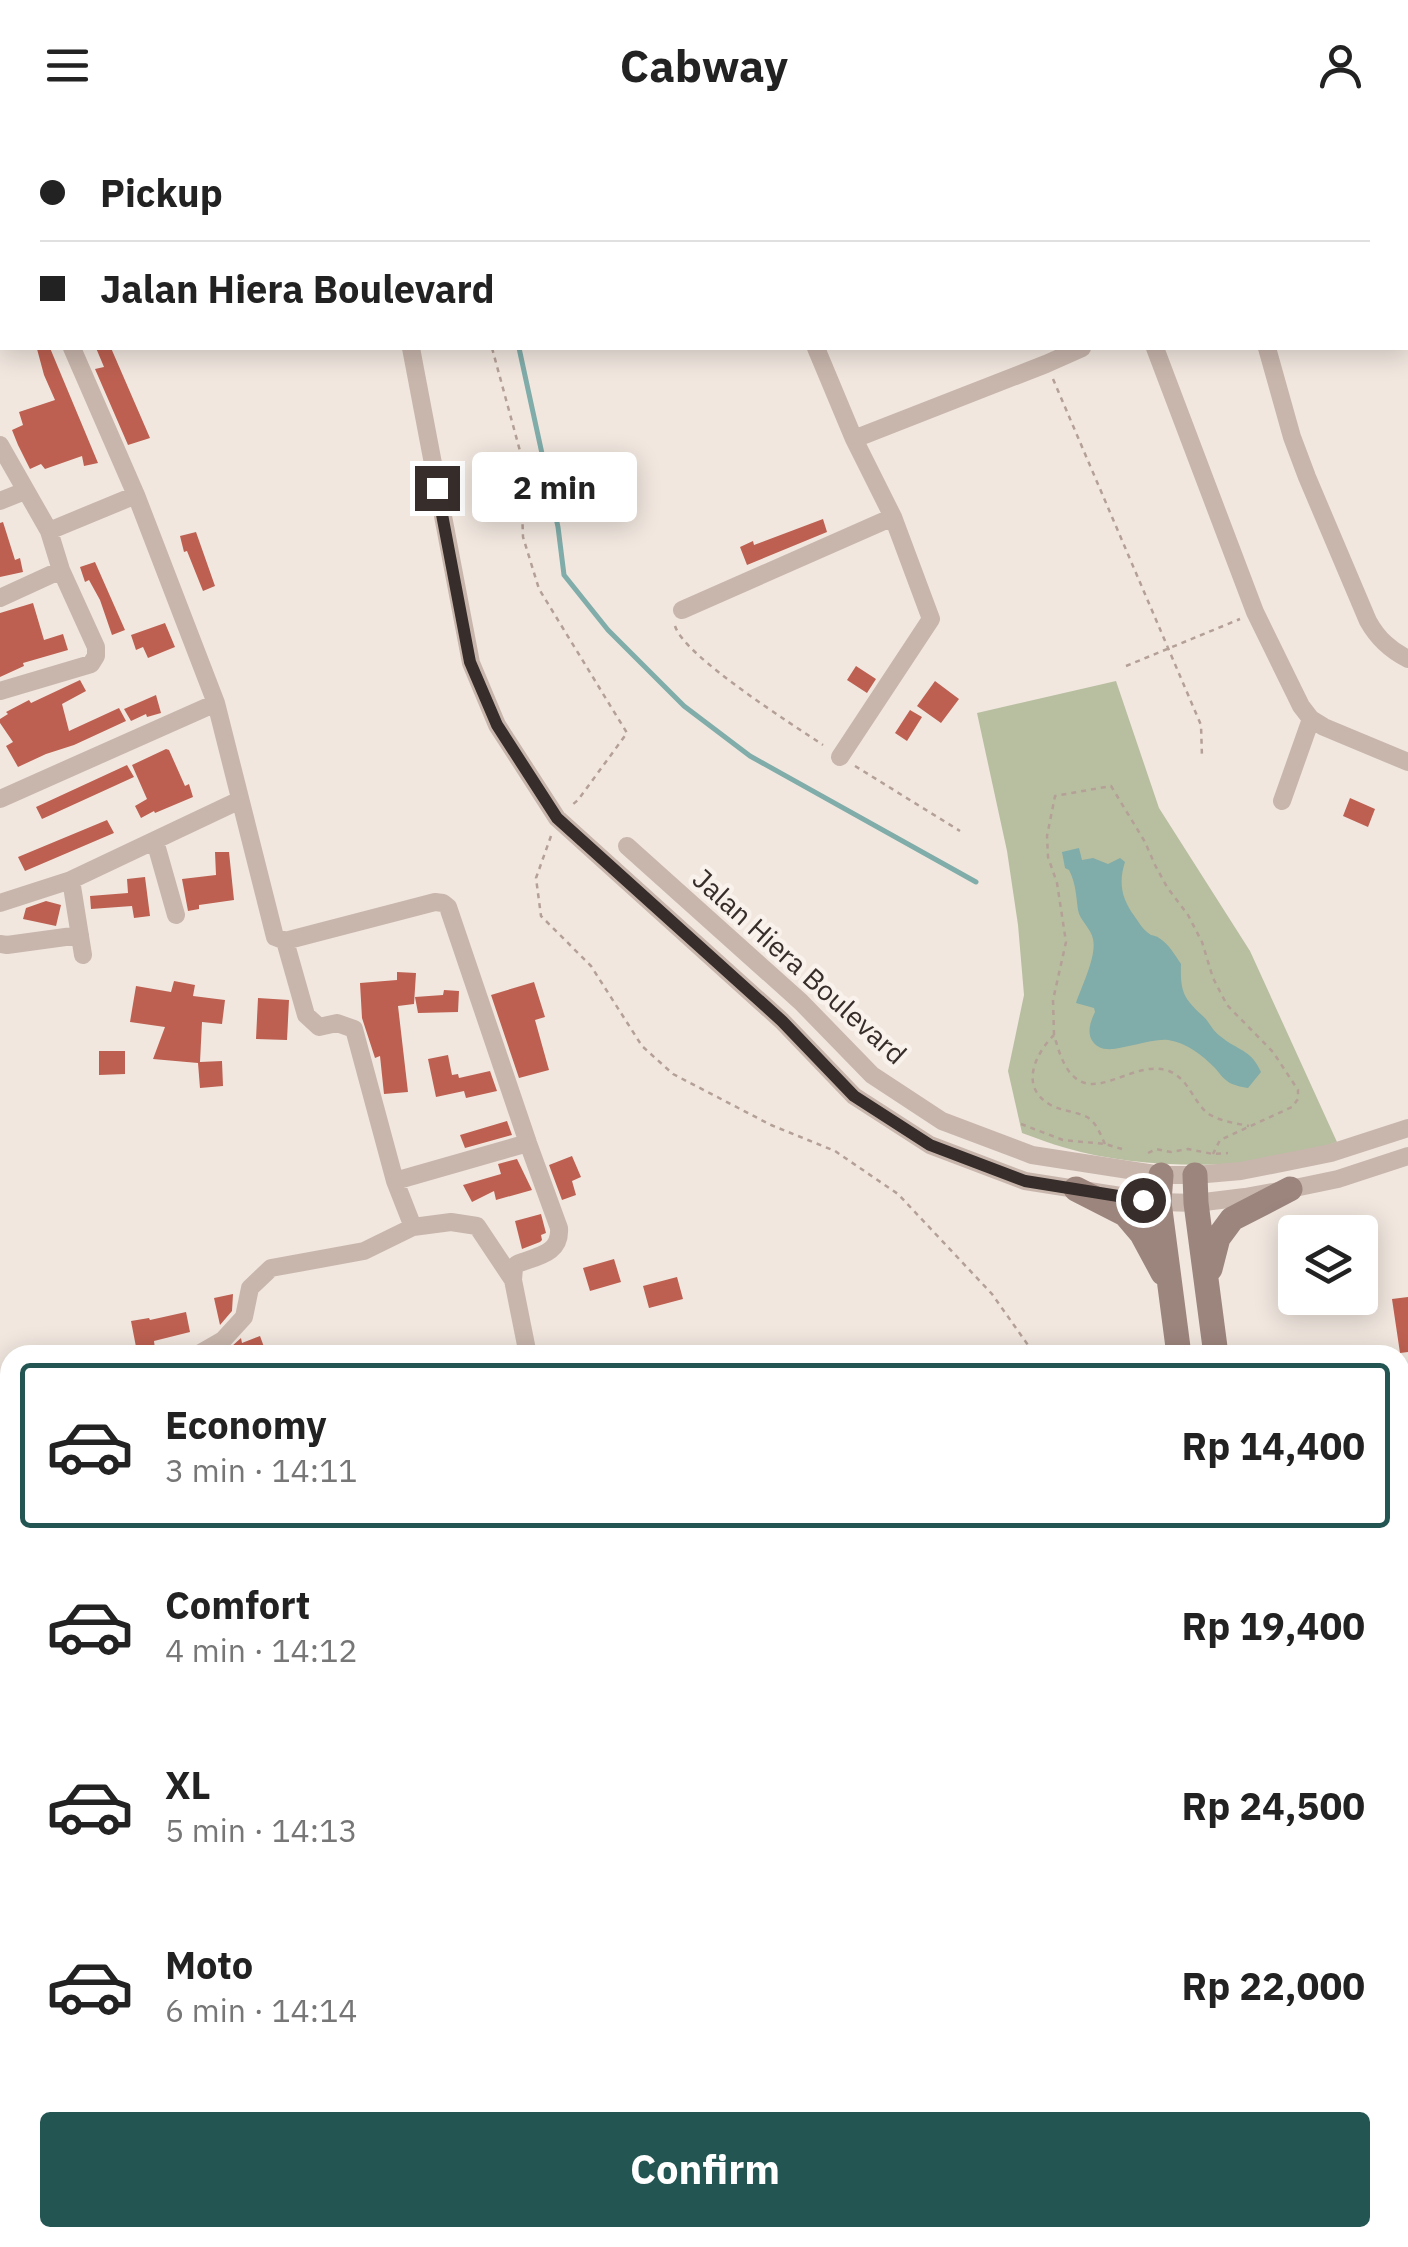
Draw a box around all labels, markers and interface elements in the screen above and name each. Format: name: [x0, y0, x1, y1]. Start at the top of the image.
text: Cabway: [620, 36, 788, 94]
icon: menu: [40, 38, 95, 93]
icon: person: [1313, 38, 1368, 93]
text: Pickup: [100, 168, 223, 217]
text: Jalan Hiera Boulevard: [100, 264, 495, 313]
callout: 2 min: [472, 453, 637, 523]
route end: [415, 466, 460, 511]
text: 2 min: [513, 466, 596, 508]
street label: Jalan Hiera Boulevard: [685, 860, 915, 1072]
route start: [1121, 1178, 1166, 1223]
map controls: [1278, 1215, 1378, 1315]
button: layers: [1278, 1215, 1378, 1315]
text: Economy: [165, 1400, 327, 1449]
icon: car: [45, 1401, 135, 1491]
text: Rp 14,400: [1182, 1421, 1365, 1470]
text: 3 min · 14:11: [165, 1449, 358, 1491]
text: Comfort: [165, 1580, 310, 1629]
icon: car: [45, 1581, 135, 1671]
text: Rp 19,400: [1182, 1601, 1365, 1650]
text: 4 min · 14:12: [165, 1629, 358, 1671]
text: XL: [165, 1760, 211, 1809]
icon: car: [45, 1761, 135, 1851]
text: Rp 24,500: [1182, 1781, 1365, 1830]
text: 5 min · 14:13: [165, 1809, 358, 1851]
text: Moto: [165, 1940, 253, 1989]
icon: car: [45, 1941, 135, 2031]
text: Rp 22,000: [1182, 1961, 1365, 2010]
text: 6 min · 14:14: [165, 1989, 358, 2031]
button: Confirm: [40, 2112, 1370, 2227]

